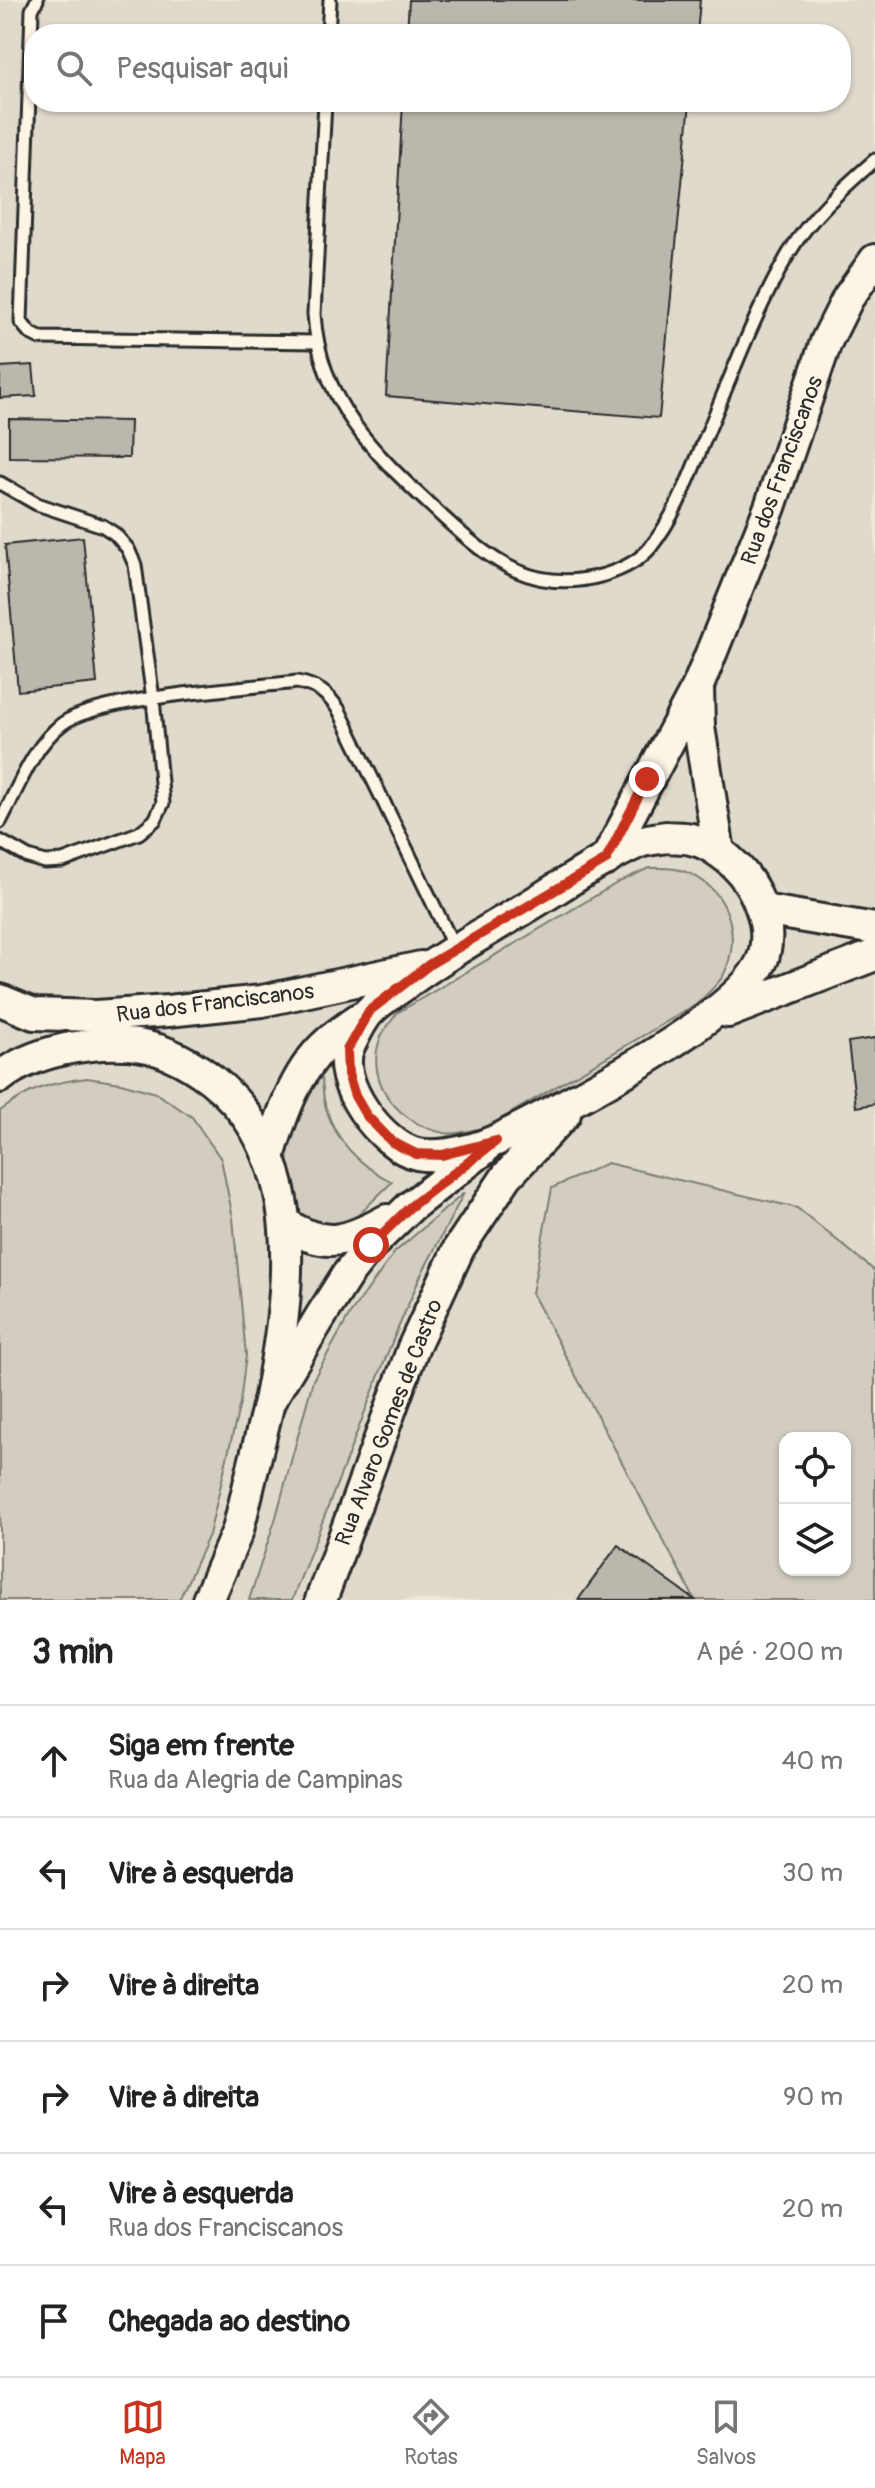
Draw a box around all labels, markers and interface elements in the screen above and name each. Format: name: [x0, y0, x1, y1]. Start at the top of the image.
search box: [24, 24, 851, 112]
icon: search: [52, 46, 96, 90]
text: Pesquisar aqui: [116, 50, 288, 87]
street label: Rua dos Franciscanos: [735, 372, 829, 569]
route end: [629, 761, 665, 797]
street label: Rua dos Franciscanos: [115, 977, 316, 1029]
route start: [353, 1227, 389, 1263]
street label: Rua Alvaro Gomes de Castro: [329, 1295, 449, 1549]
map controls: [779, 1432, 851, 1576]
button: locate: [779, 1432, 851, 1504]
button: layers: [779, 1504, 851, 1576]
text: 3 min: [32, 1631, 114, 1674]
text: A pé · 200 m: [696, 1636, 843, 1668]
text: Siga em frente: [108, 1727, 294, 1764]
icon: ahead: [32, 1739, 76, 1783]
text: 40 m: [781, 1745, 843, 1777]
text: Rua da Alegria de Campinas: [108, 1764, 403, 1796]
icon: left: [32, 1851, 76, 1895]
text: Vire à esquerda: [108, 1855, 294, 1892]
text: 30 m: [782, 1857, 843, 1889]
icon: right: [32, 1963, 76, 2007]
text: Vire à direita: [108, 1967, 259, 2004]
text: 20 m: [782, 1969, 843, 2001]
icon: right: [32, 2075, 76, 2119]
text: Vire à direita: [108, 2079, 259, 2116]
text: 90 m: [783, 2081, 843, 2113]
text: Vire à esquerda: [108, 2175, 294, 2212]
icon: left: [32, 2187, 76, 2231]
text: 20 m: [782, 2193, 843, 2225]
text: Rua dos Franciscanos: [108, 2212, 343, 2244]
icon: arrive: [32, 2299, 76, 2343]
text: Chegada ao destino: [108, 2303, 350, 2340]
tab: Mapa: [119, 2395, 166, 2471]
tab: Rotas: [404, 2395, 458, 2471]
tab: Salvos: [696, 2395, 756, 2471]

